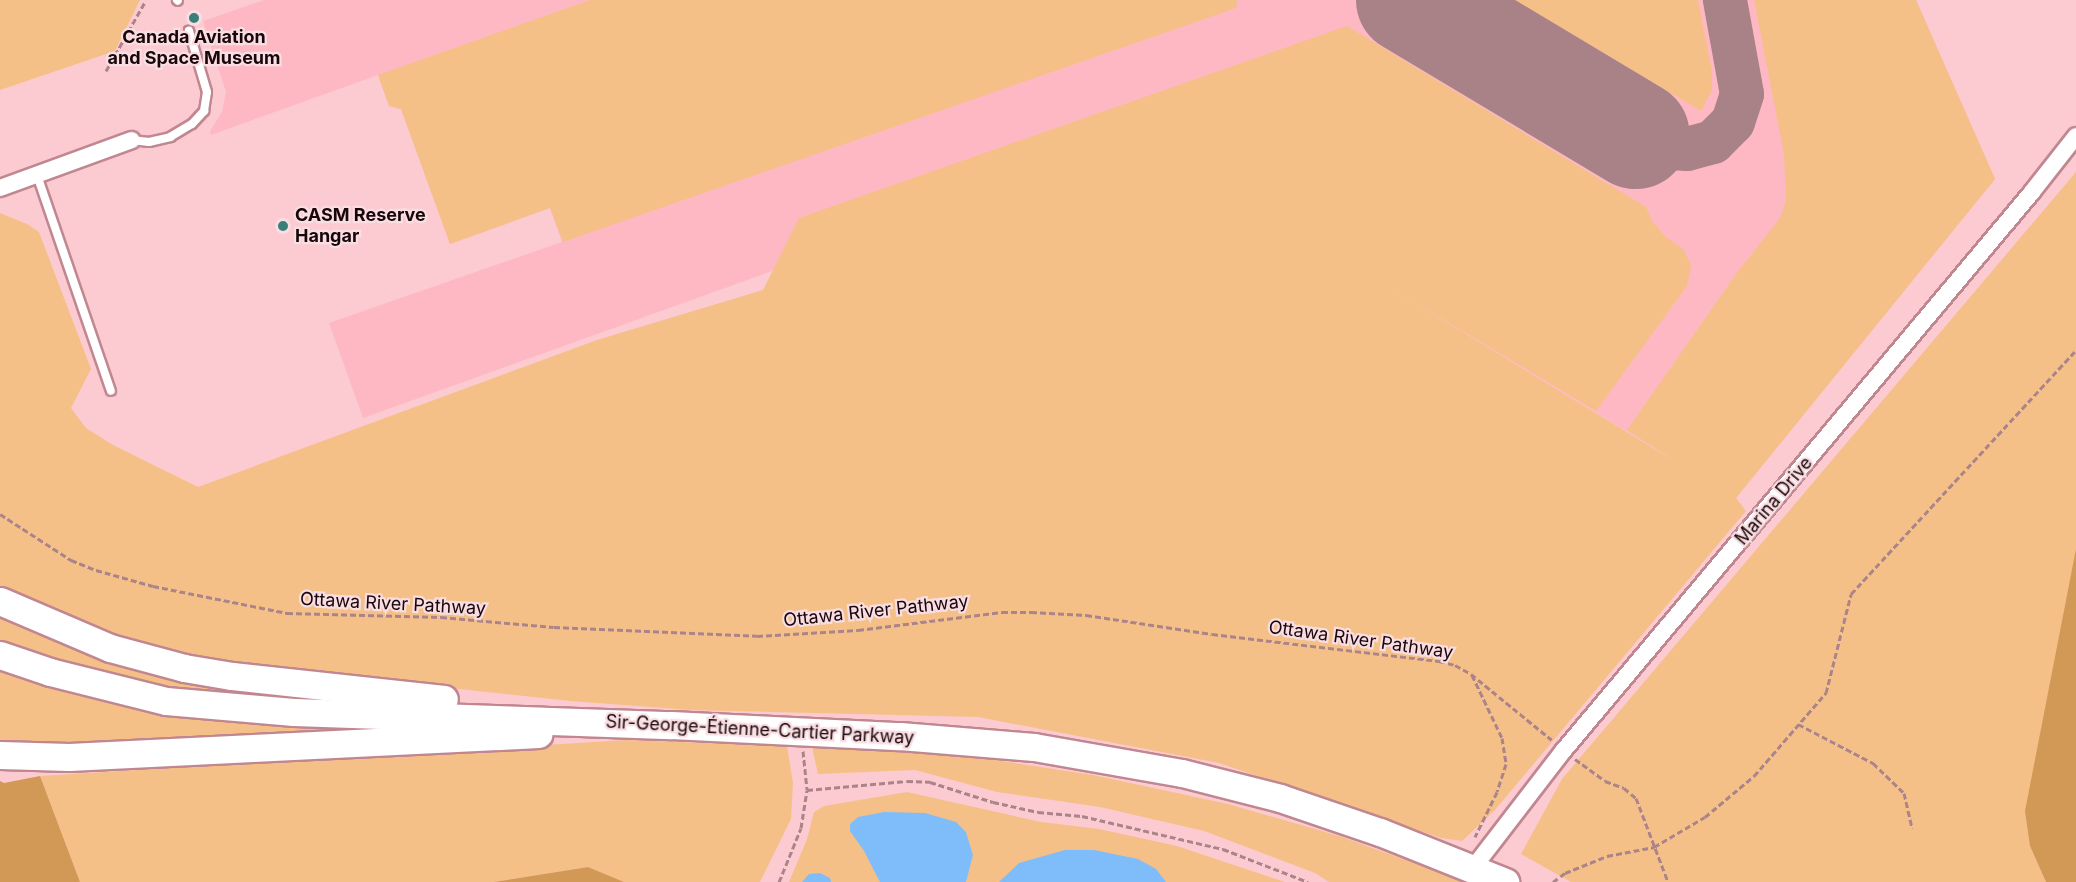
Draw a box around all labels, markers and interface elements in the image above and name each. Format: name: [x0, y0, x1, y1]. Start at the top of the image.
marker: Canada Aviation and Space Museum: [187, 11, 201, 25]
place label: Canada Aviation and Space Museum: [107, 27, 281, 70]
place label: CASM Reserve Hangar: [295, 205, 426, 248]
marker: CASM Reserve Hangar: [276, 219, 290, 233]
street label: Marina Drive: [1731, 453, 1817, 549]
street label: Ottawa River Pathway: [300, 588, 486, 620]
street label: Ottawa River Pathway: [782, 591, 970, 631]
street label: Ottawa River Pathway: [1267, 616, 1455, 664]
street label: Sir-George-Étienne-Cartier Parkway: [605, 711, 915, 749]

